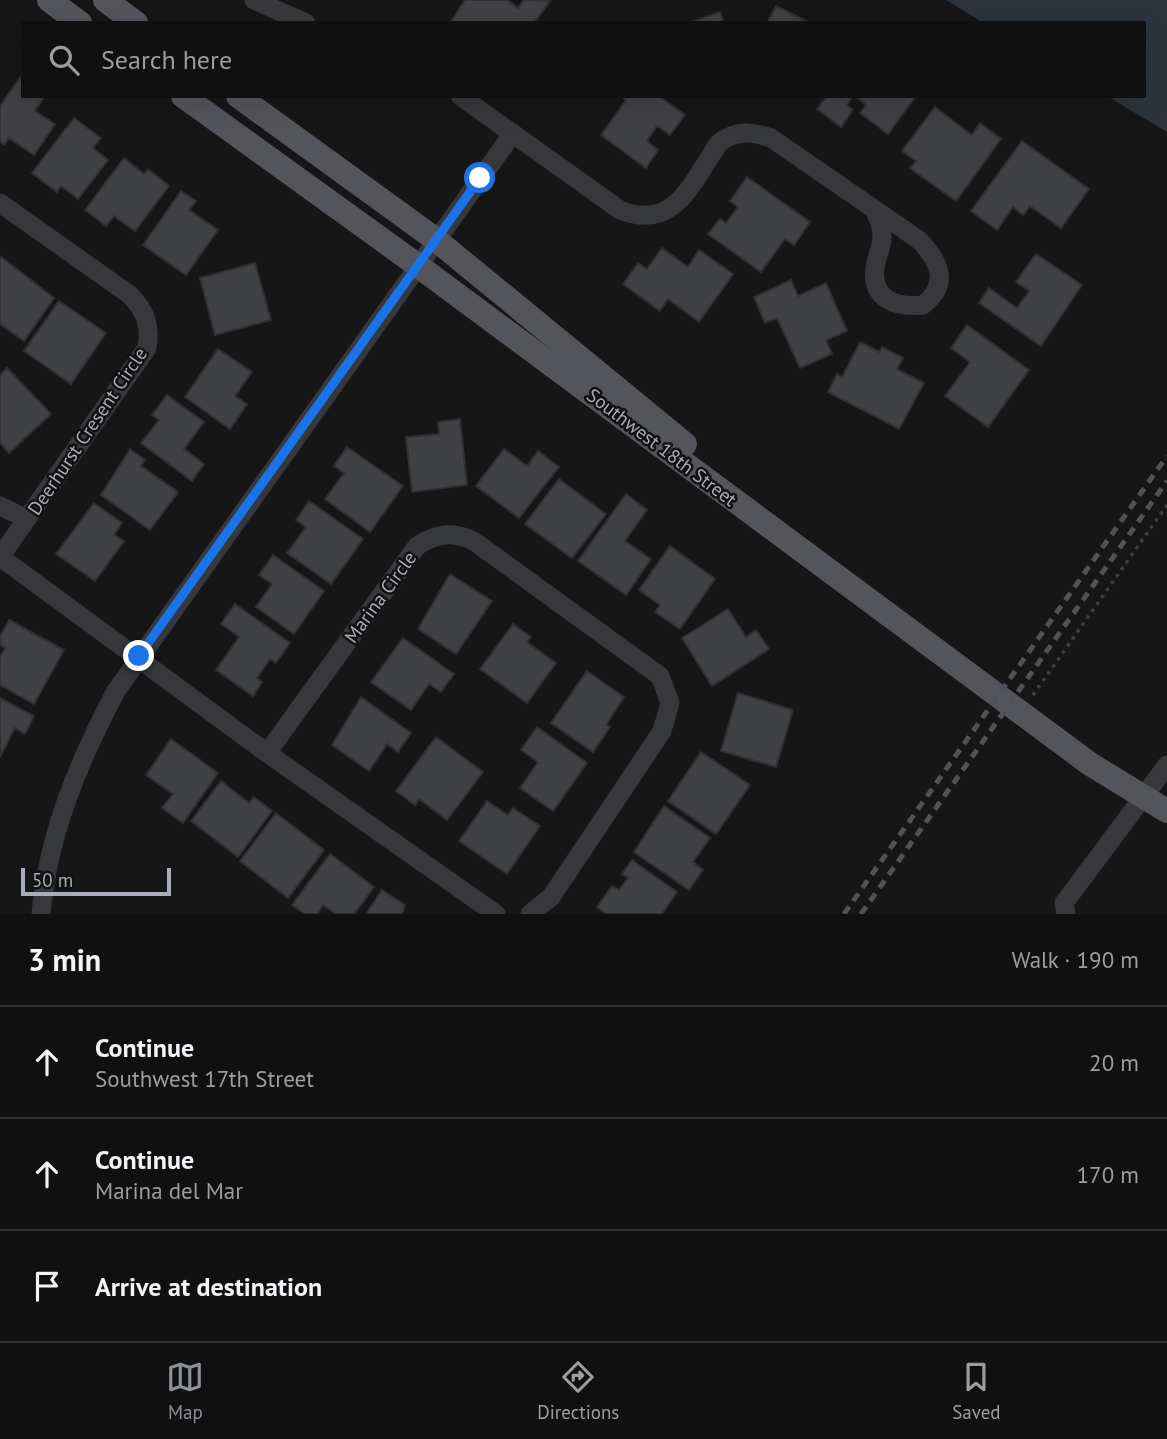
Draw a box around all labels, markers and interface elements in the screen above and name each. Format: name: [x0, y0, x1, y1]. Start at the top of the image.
search box: [21, 21, 1146, 98]
icon: search: [45, 41, 83, 79]
text: Search here: [101, 43, 232, 76]
route start: [464, 162, 495, 193]
street label: Deerhurst Cresent Circle: [22, 343, 152, 519]
street label: Southwest 18th Street: [582, 383, 742, 512]
street label: Marina Circle: [339, 547, 421, 647]
route end: [123, 640, 154, 671]
scale bar: [21, 865, 172, 897]
text: 50 m: [32, 868, 73, 892]
text: 3 min: [28, 940, 101, 979]
text: Walk · 190 m: [1012, 945, 1139, 974]
text: Continue: [95, 1031, 194, 1064]
icon: ahead: [28, 1043, 66, 1081]
text: 20 m: [1089, 1048, 1139, 1077]
text: Southwest 17th Street: [95, 1064, 314, 1093]
text: Continue: [95, 1143, 194, 1176]
icon: ahead: [28, 1155, 66, 1193]
text: 170 m: [1077, 1160, 1139, 1189]
text: Marina del Mar: [95, 1176, 243, 1205]
icon: arrive: [28, 1267, 66, 1305]
text: Arrive at destination: [95, 1270, 322, 1303]
tab: Map: [166, 1358, 204, 1424]
tab: Directions: [537, 1358, 619, 1424]
tab: Saved: [952, 1358, 1001, 1424]

